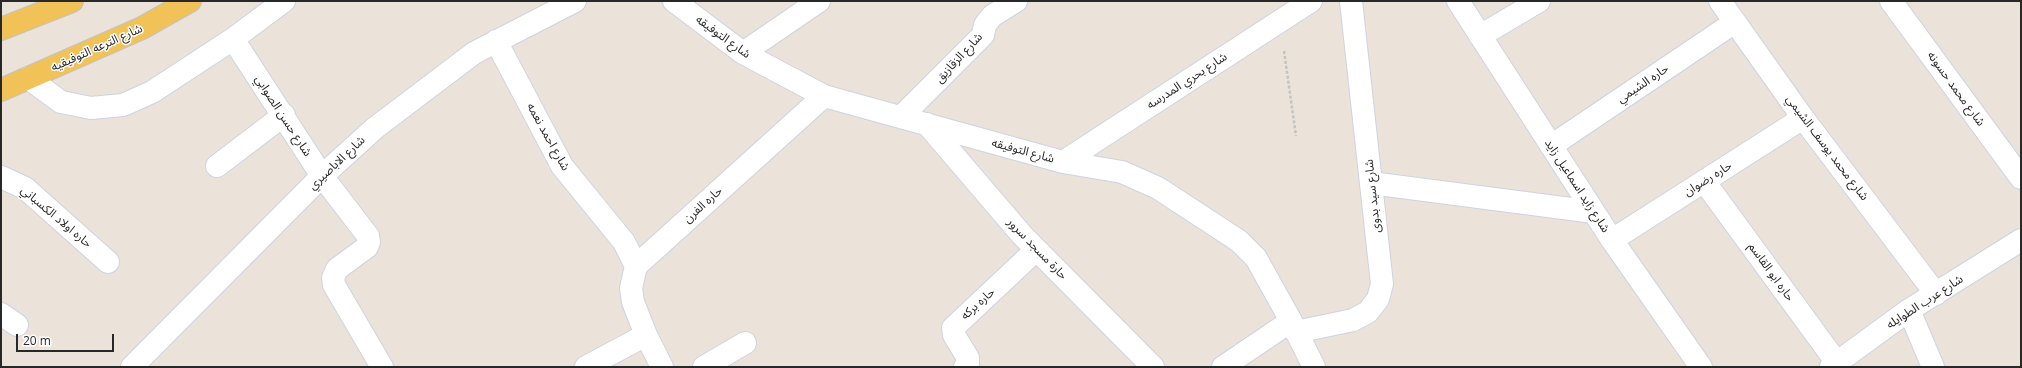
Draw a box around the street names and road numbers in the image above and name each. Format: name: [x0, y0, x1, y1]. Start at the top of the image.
street label: شارع التوفيقه: [693, 12, 753, 62]
street label: شارع الترعه التوفيقيه: [49, 21, 145, 75]
street label: شارع الزقازيق: [932, 30, 986, 86]
street label: شارع محمد حسونه: [1924, 49, 1988, 129]
street label: شارع بحري المدرسه: [1144, 50, 1230, 112]
street label: حاره الشيمي: [1615, 62, 1671, 106]
street label: شارع حسن الصوابي: [251, 73, 315, 159]
street label: شارع محمد يوسف الشيمي: [1783, 92, 1871, 204]
street label: شارع احمد نعمه: [523, 101, 573, 173]
street label: شارع الاباصيري: [306, 133, 368, 193]
street label: شارع التوفيقه: [990, 136, 1056, 166]
street label: شارع زايد اسماعيل زايد: [1541, 137, 1613, 235]
street label: شارع سيد بدوى: [1362, 158, 1384, 234]
street label: حاره رضوان: [1681, 159, 1735, 199]
street label: حاره اولاد الكسباني: [17, 183, 95, 251]
street label: حاره الفرن: [681, 184, 725, 226]
street label: حارة مسجد سرور: [1004, 215, 1070, 283]
street label: حاره ابو القاسم: [1745, 240, 1797, 304]
street label: شارع عرب الطوايله: [1884, 272, 1966, 332]
street label: حاره بركه: [958, 285, 998, 323]

